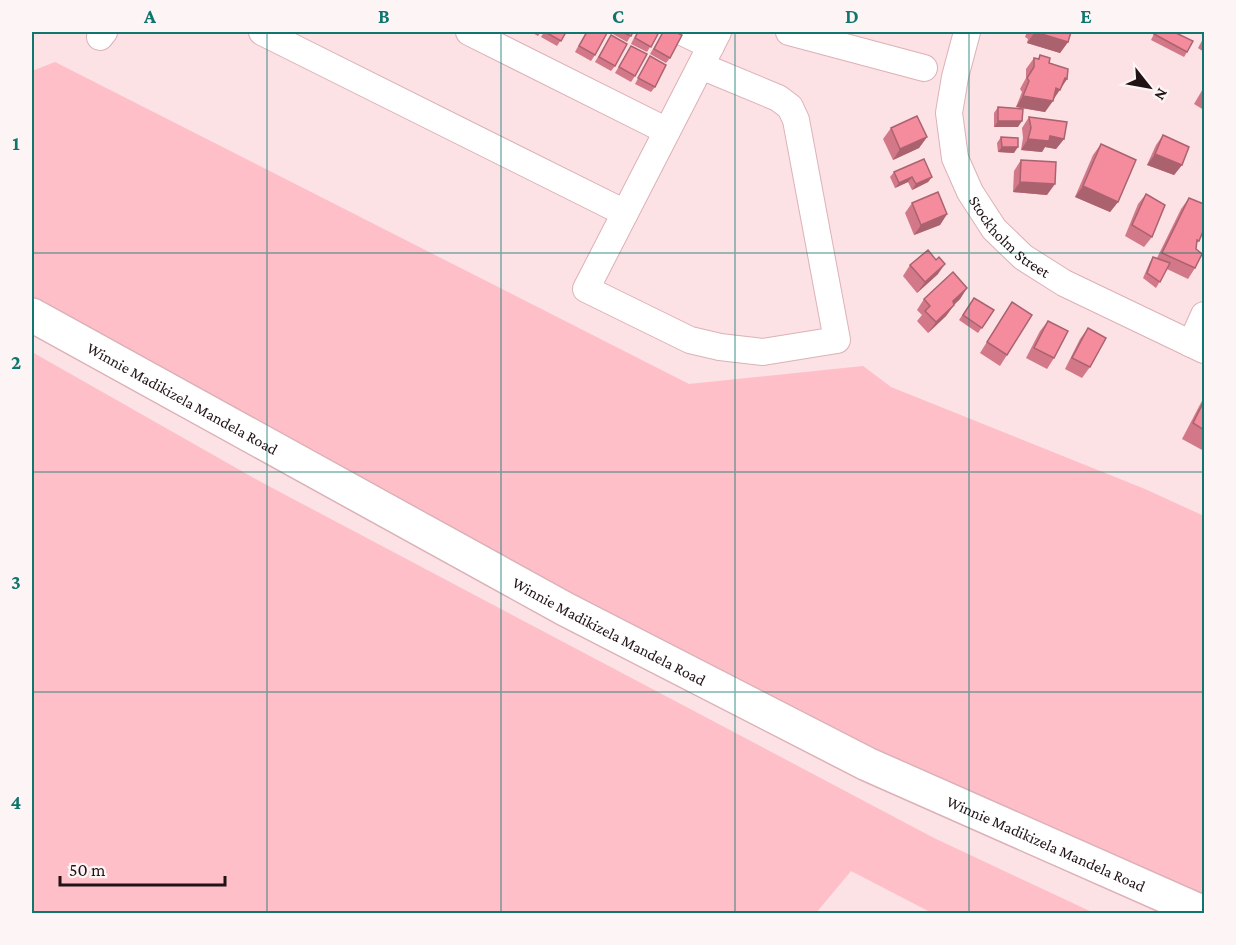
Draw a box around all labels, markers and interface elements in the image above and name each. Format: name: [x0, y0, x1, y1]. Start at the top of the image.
text: A: [143, 5, 157, 27]
text: B: [378, 5, 390, 27]
text: C: [612, 5, 624, 27]
text: D: [845, 5, 859, 27]
text: E: [1080, 5, 1092, 27]
north arrow: [1119, 57, 1179, 117]
text: N: [1151, 85, 1172, 104]
text: 1: [12, 132, 20, 154]
street label: Stockholm Street: [966, 192, 1054, 281]
street label: Winnie Madikizela Mandela Road: [84, 339, 282, 458]
text: 2: [11, 351, 21, 373]
text: 3: [11, 571, 21, 593]
street label: Winnie Madikizela Mandela Road: [510, 573, 709, 689]
text: 4: [11, 791, 22, 813]
street label: Winnie Madikizela Mandela Road: [944, 792, 1149, 895]
scale bar: [60, 849, 225, 887]
text: 50 m: [69, 860, 106, 880]

